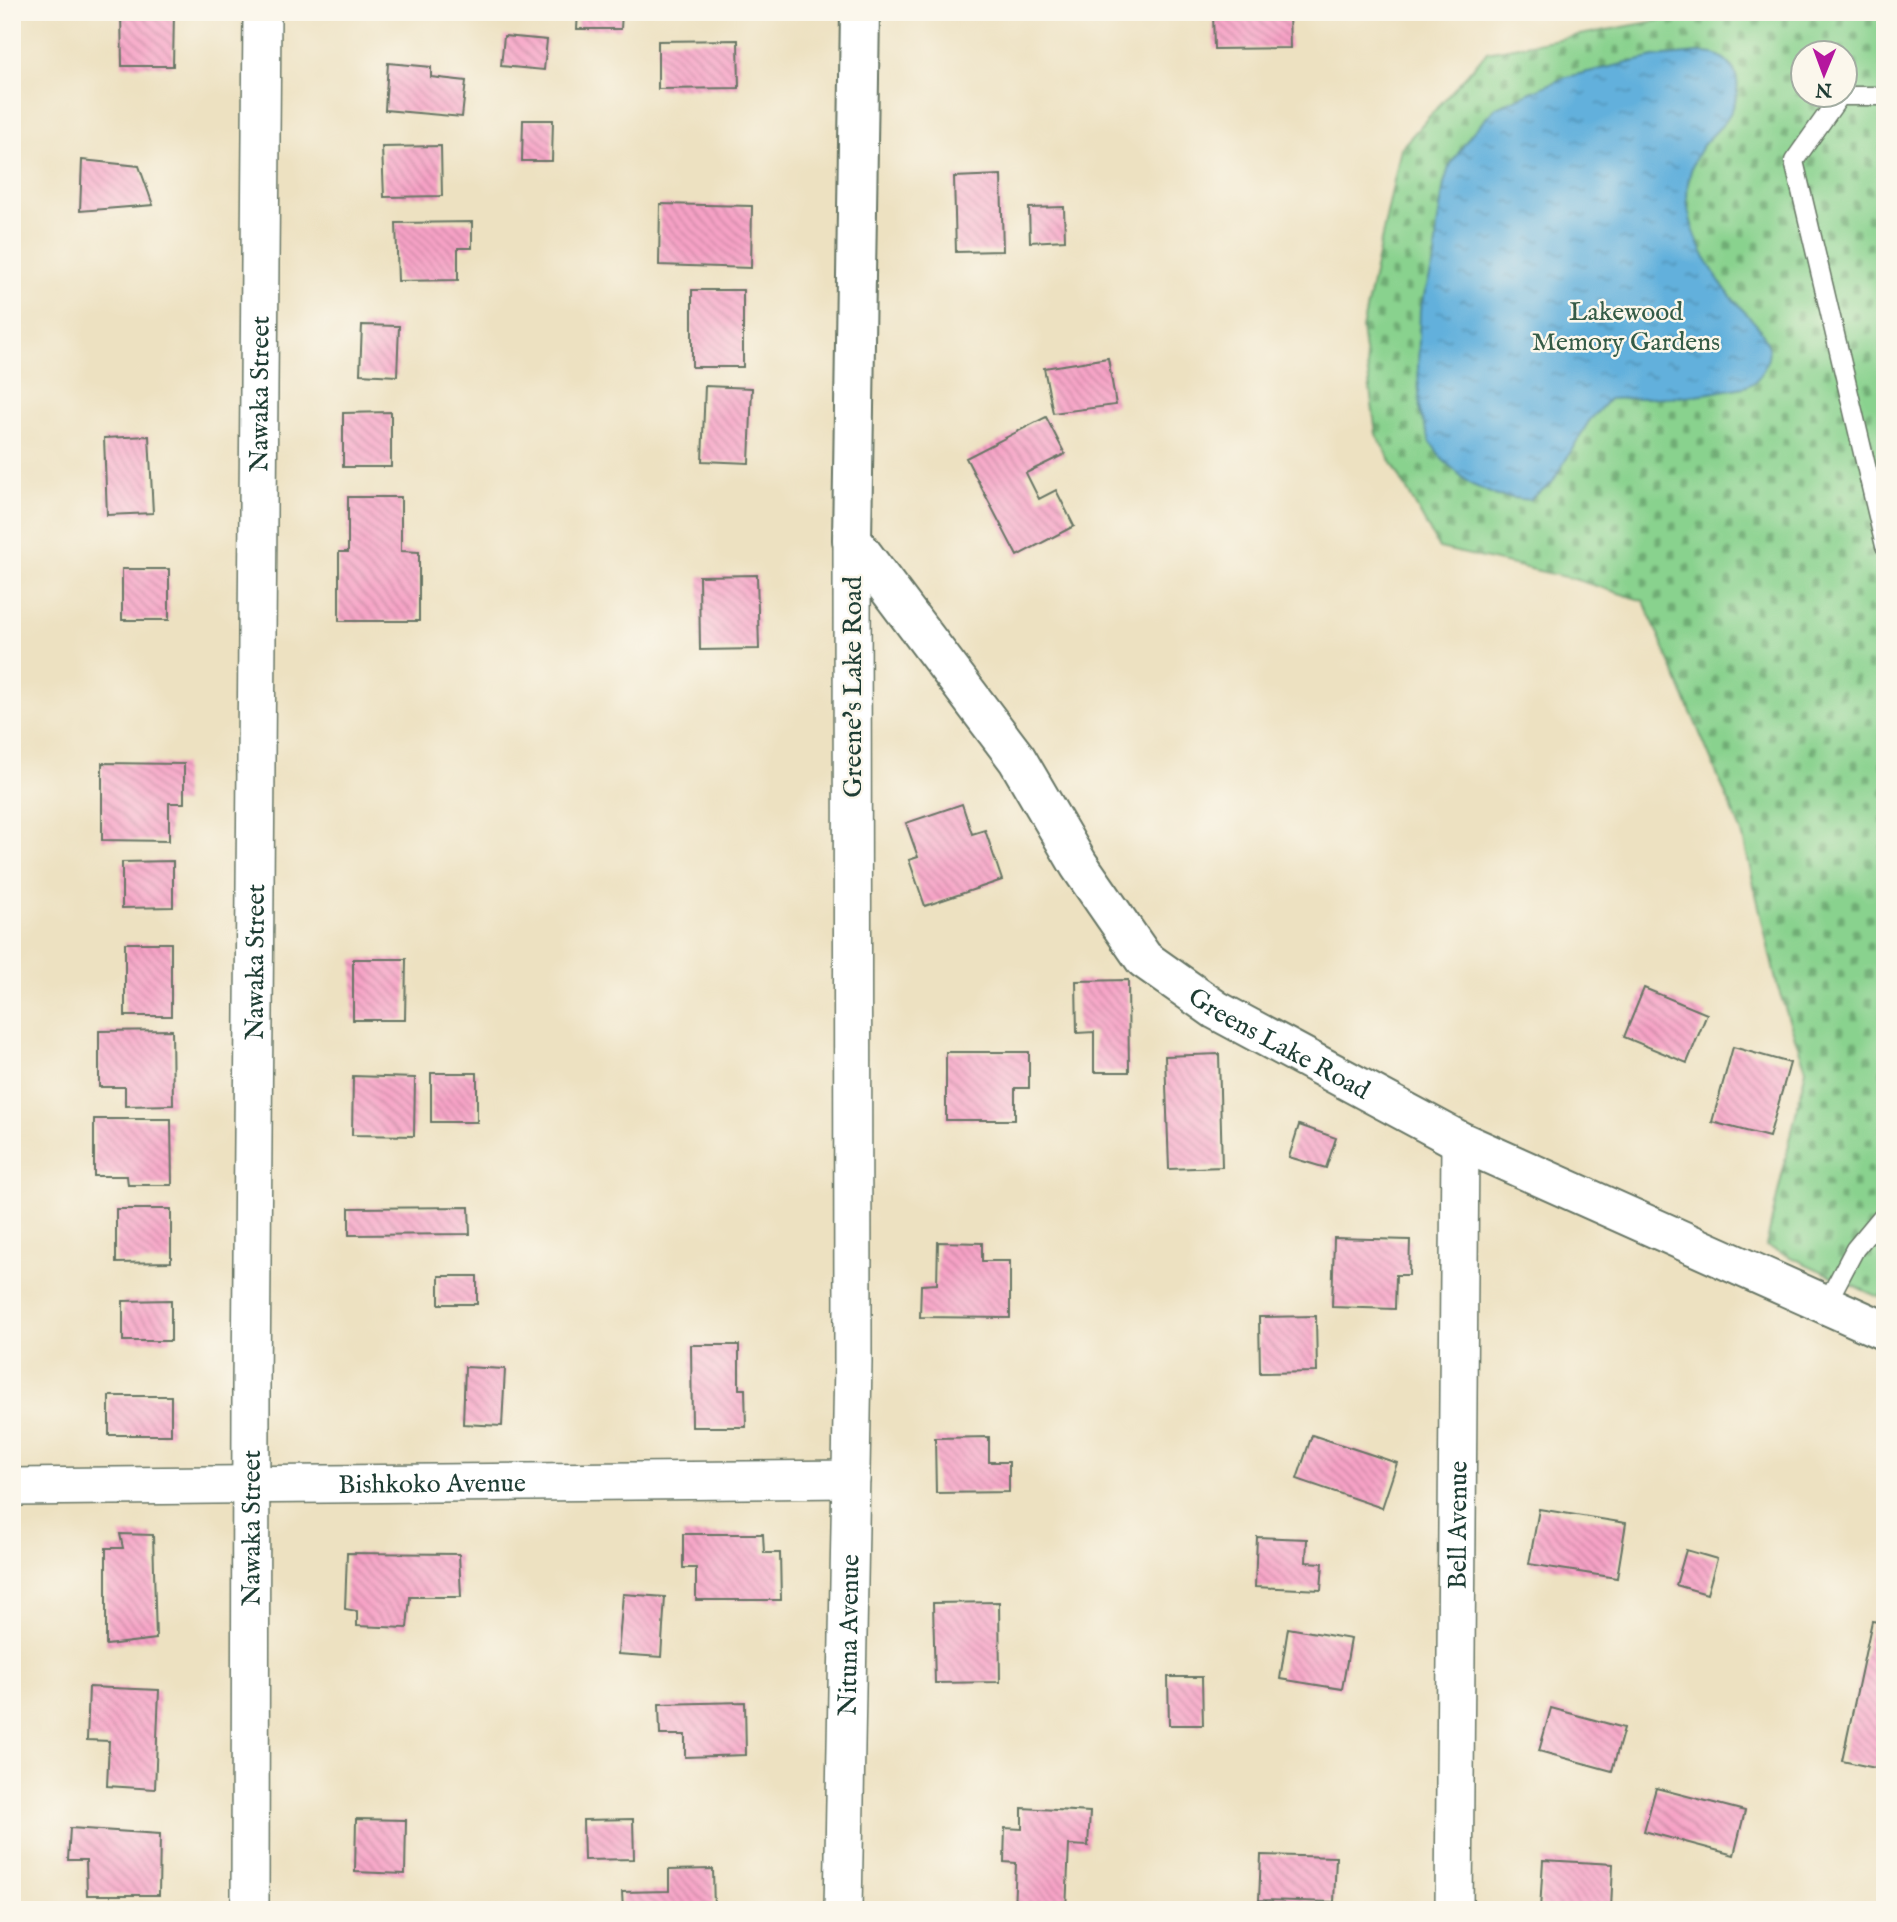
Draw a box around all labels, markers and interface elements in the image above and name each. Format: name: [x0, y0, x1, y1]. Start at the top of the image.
north arrow: [1788, 38, 1858, 108]
text: N: [1815, 77, 1833, 101]
park label: Lakewood Memory Gardens: [1532, 296, 1720, 359]
street label: Nawaka Street: [243, 316, 278, 472]
street label: Greene's Lake Road: [837, 576, 870, 798]
street label: Nawaka Street: [239, 884, 273, 1040]
street label: Greens Lake Road: [1181, 980, 1375, 1108]
street label: Nawaka Street: [236, 1450, 269, 1606]
street label: Bell Avenue: [1442, 1461, 1476, 1589]
street label: Bishkoko Avenue: [338, 1467, 526, 1502]
street label: Nituna Avenue: [832, 1554, 867, 1716]

